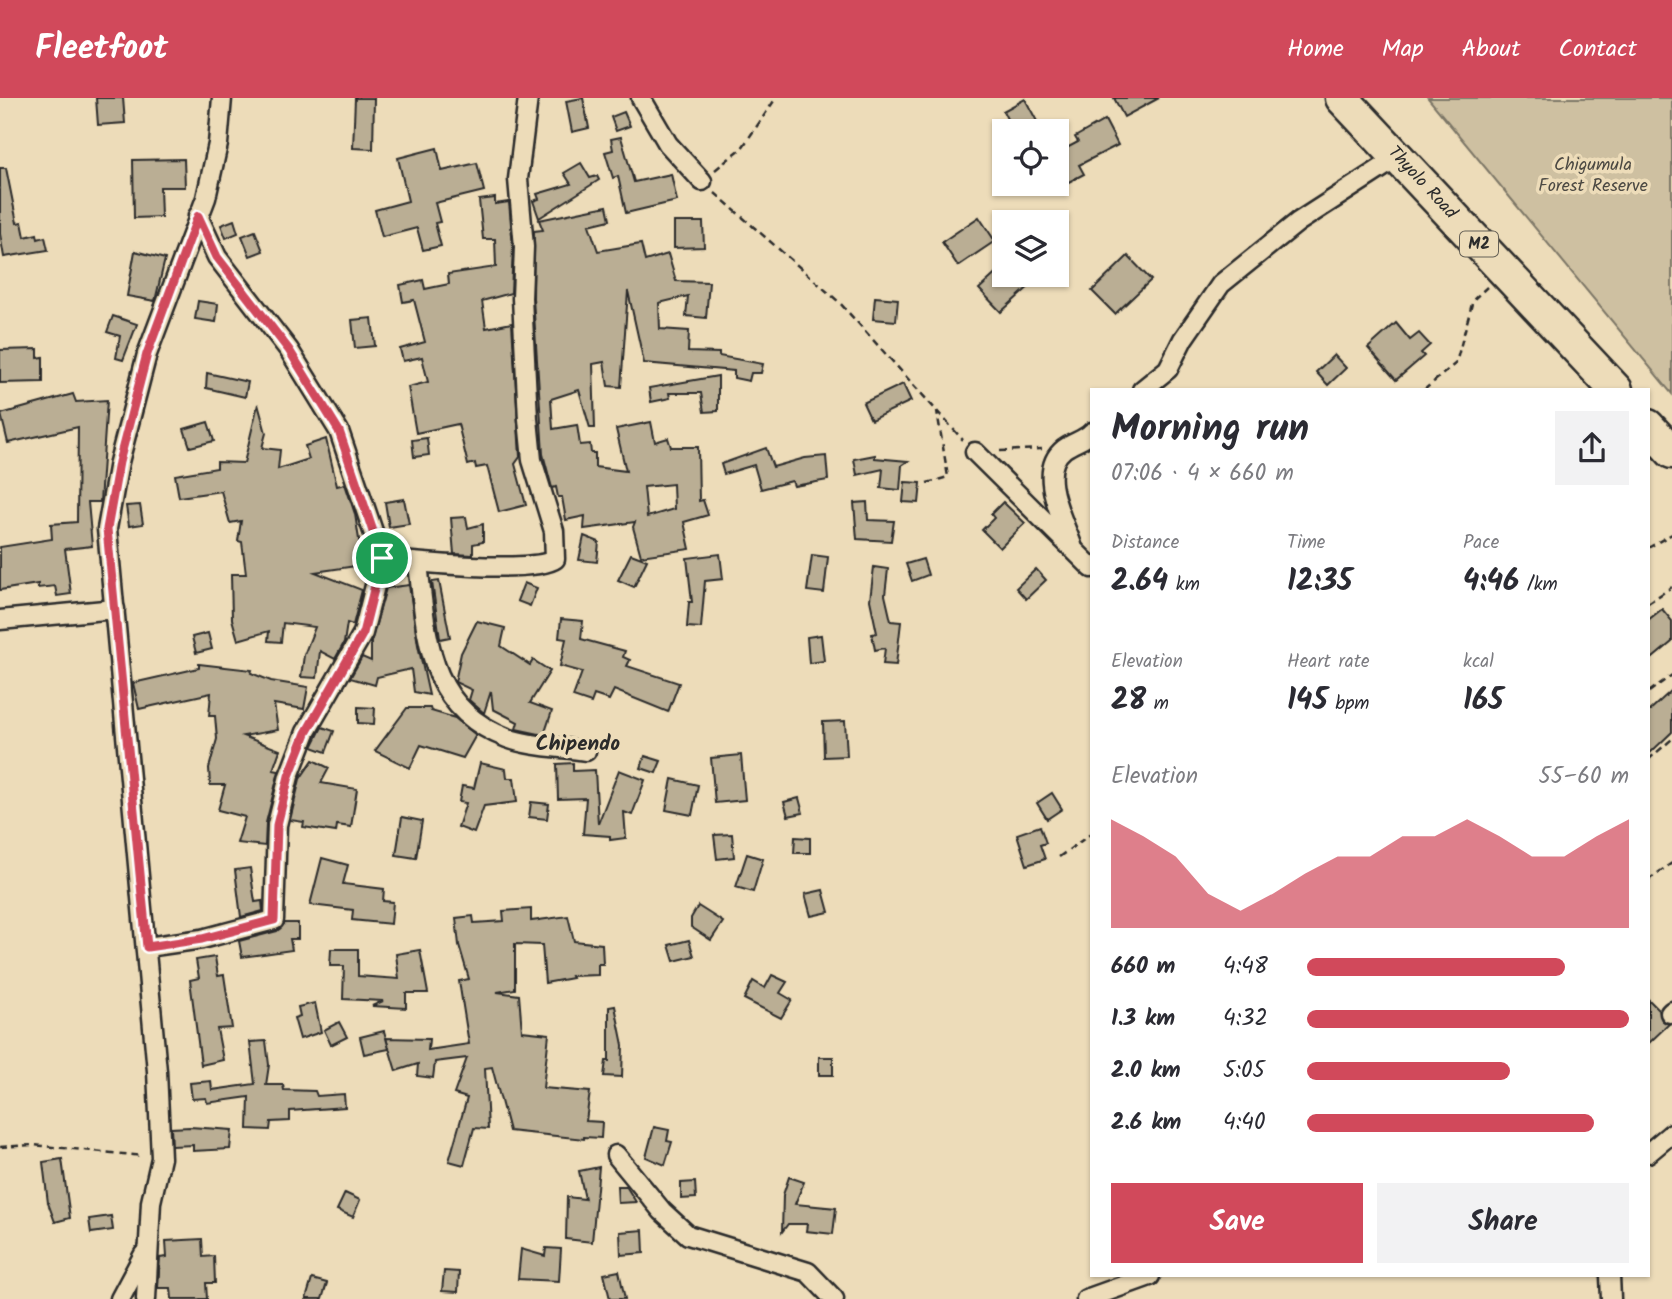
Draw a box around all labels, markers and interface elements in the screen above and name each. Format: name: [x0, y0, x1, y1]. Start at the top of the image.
text: Fleetfoot: [35, 23, 168, 76]
text: Home: [1287, 30, 1344, 69]
text: Map: [1382, 30, 1424, 69]
text: About: [1462, 30, 1520, 69]
text: Contact: [1558, 30, 1637, 69]
map controls: [992, 119, 1069, 287]
button: locate: [992, 119, 1069, 196]
street label: Thyolo Road: [1380, 140, 1465, 227]
park label: Chigumula Forest Reserve: [1538, 151, 1648, 201]
button: layers: [992, 210, 1069, 287]
road number: M2: [1460, 232, 1498, 256]
text: Morning run: [1111, 400, 1309, 460]
button: share: [1555, 411, 1629, 485]
text: 07:06 · 4 × 660 m: [1111, 456, 1294, 492]
pin: [352, 528, 412, 588]
text: Distance: [1111, 528, 1179, 558]
text: Time: [1287, 528, 1325, 558]
text: Pace: [1463, 528, 1499, 558]
icon: arrive: [363, 539, 401, 577]
text: 2.64: [1111, 558, 1168, 606]
text: 12:35: [1287, 558, 1353, 606]
text: 4:46: [1463, 558, 1519, 606]
text: km: [1168, 570, 1200, 600]
text: /km: [1519, 570, 1558, 600]
text: Elevation: [1111, 647, 1183, 677]
text: Heart rate: [1287, 647, 1370, 677]
text: kcal: [1463, 647, 1494, 677]
text: 28: [1111, 677, 1146, 725]
text: 145: [1287, 677, 1328, 725]
text: 165: [1463, 677, 1504, 725]
text: m: [1146, 689, 1169, 719]
text: bpm: [1328, 689, 1369, 719]
district label: Chipendo: [536, 728, 621, 761]
text: Elevation: [1111, 759, 1198, 795]
text: 55–60 m: [1538, 759, 1629, 795]
text: 660 m: [1111, 949, 1175, 985]
text: 4:48: [1223, 949, 1268, 985]
text: 1.3 km: [1111, 1001, 1175, 1037]
text: 4:32: [1223, 1001, 1268, 1037]
text: 2.0 km: [1111, 1053, 1181, 1089]
text: 5:05: [1223, 1053, 1265, 1089]
text: 2.6 km: [1111, 1105, 1181, 1141]
text: 4:40: [1223, 1105, 1266, 1141]
button: Save: [1111, 1183, 1363, 1263]
button: Share: [1377, 1183, 1629, 1263]

